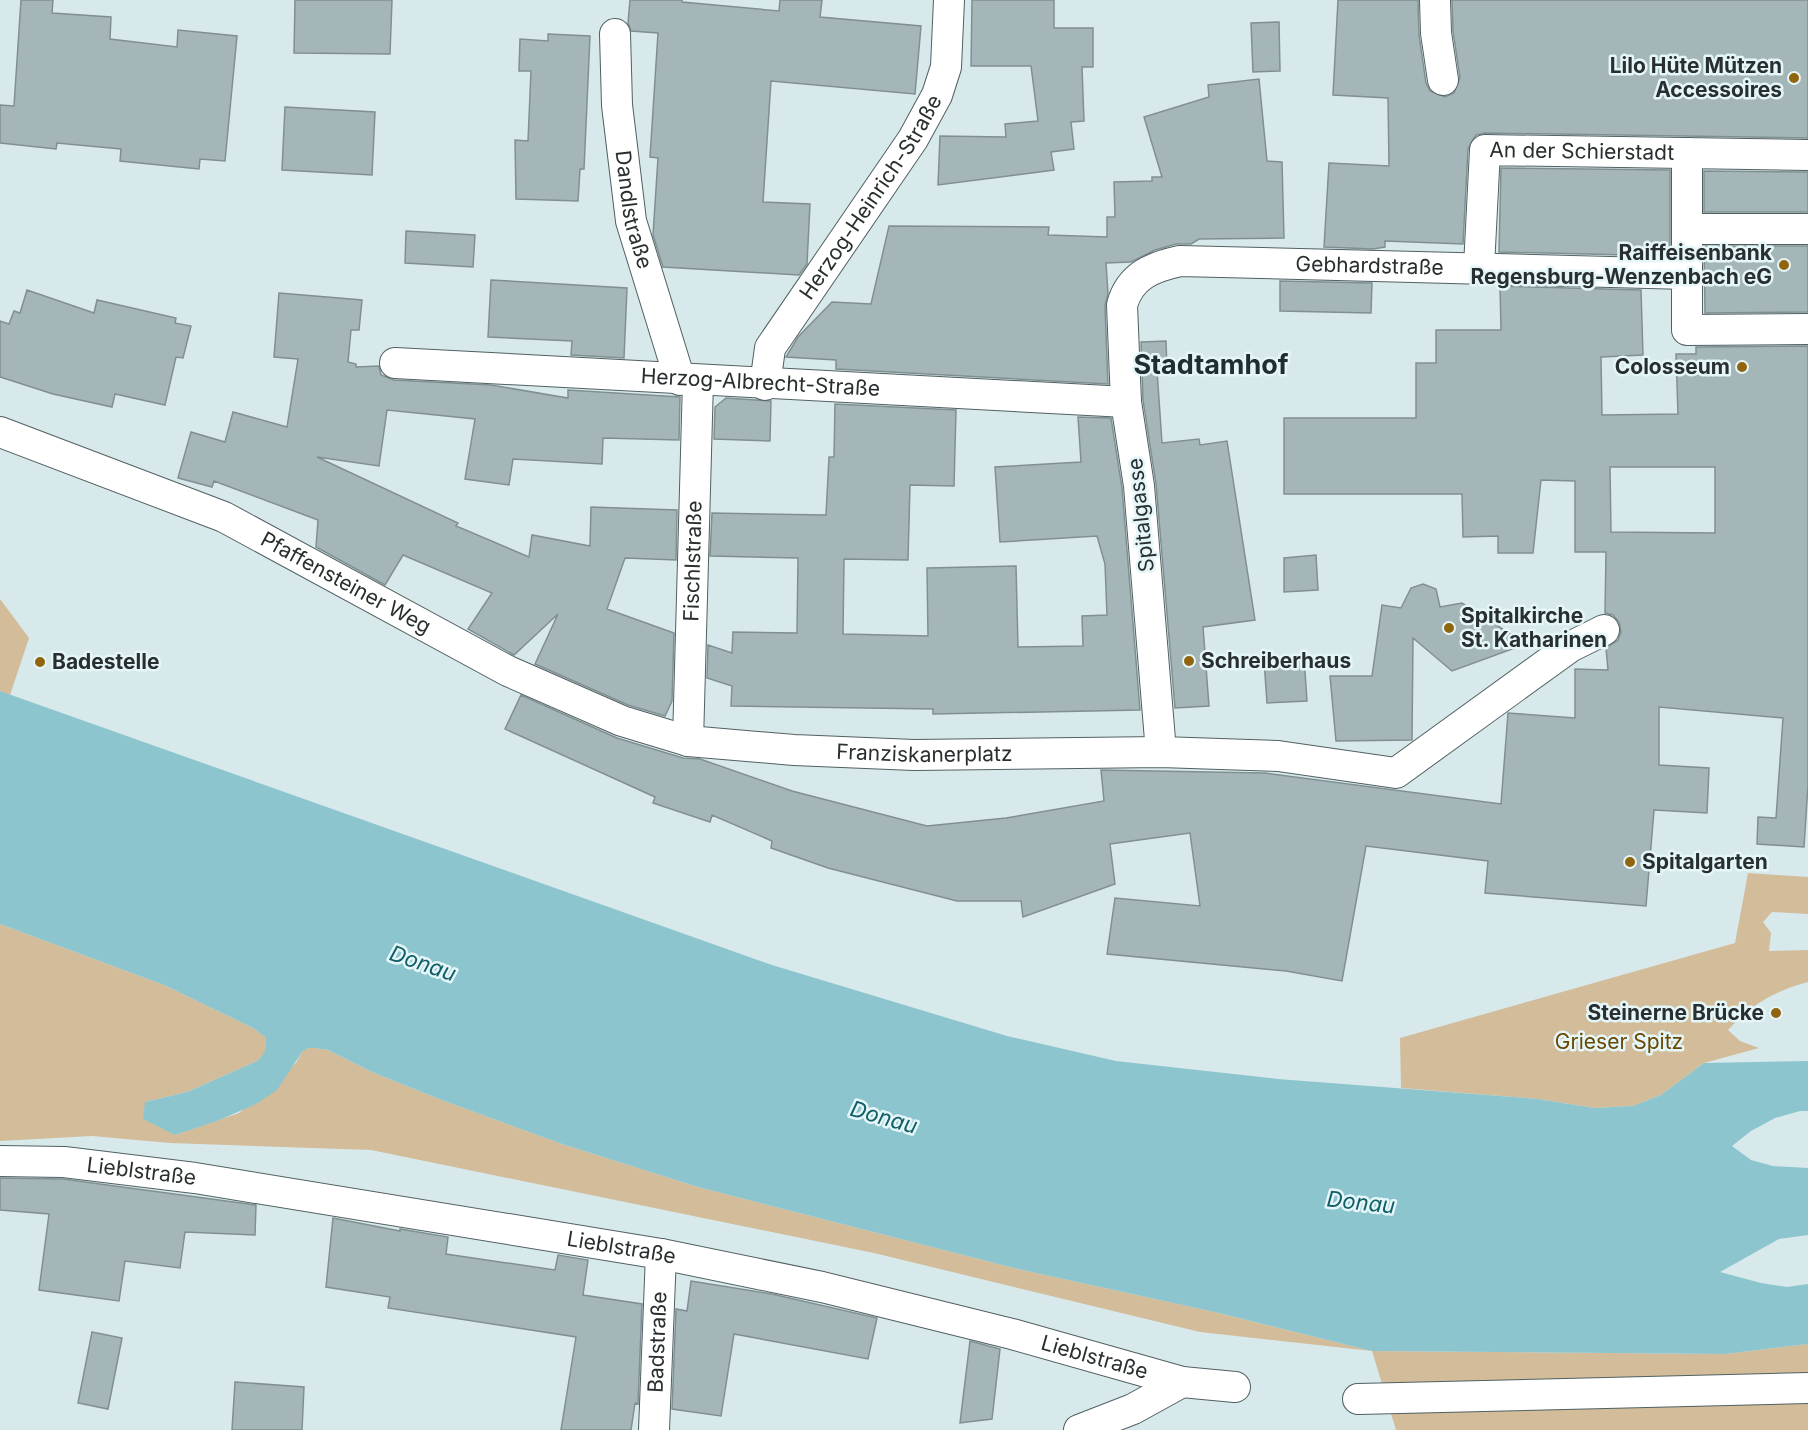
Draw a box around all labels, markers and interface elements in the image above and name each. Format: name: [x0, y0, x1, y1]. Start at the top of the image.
place label: Lilo Hüte Mützen Accessoires: [1610, 53, 1782, 102]
marker: Lilo Hüte Mützen Accessoires: [1787, 71, 1801, 85]
street label: Herzog-Heinrich-Straße: [794, 90, 947, 304]
street label: An der Schierstadt: [1489, 137, 1675, 165]
street label: Dandlstraße: [611, 149, 658, 272]
place label: Raiffeisenbank Regensburg-Wenzenbach eG: [1471, 240, 1773, 289]
street label: Gebhardstraße: [1295, 251, 1444, 280]
marker: Raiffeisenbank Regensburg-Wenzenbach eG: [1777, 258, 1791, 272]
district label: Stadtamhof: [1133, 348, 1289, 381]
place label: Colosseum: [1615, 354, 1730, 379]
marker: Colosseum: [1735, 360, 1749, 374]
street label: Herzog-Albrecht-Straße: [640, 363, 881, 401]
street label: Spitalgasse: [1122, 457, 1159, 573]
street label: Fischlstraße: [678, 500, 707, 622]
street label: Pfaffensteiner Weg: [257, 526, 435, 639]
place label: Spitalkirche St. Katharinen: [1461, 603, 1607, 652]
marker: Spitalkirche St. Katharinen: [1442, 621, 1456, 635]
place label: Schreiberhaus: [1201, 648, 1351, 673]
place label: Badestelle: [52, 649, 159, 674]
marker: Schreiberhaus: [1182, 654, 1196, 668]
marker: Badestelle: [33, 655, 47, 669]
street label: Franziskanerplatz: [836, 739, 1013, 767]
place label: Spitalgarten: [1642, 849, 1768, 874]
marker: Spitalgarten: [1623, 855, 1637, 869]
water label: Donau: [386, 940, 460, 986]
place label: Steinerne Brücke: [1588, 1000, 1764, 1025]
marker: Steinerne Brücke: [1769, 1006, 1783, 1020]
park label: Grieser Spitz: [1555, 1029, 1683, 1054]
water label: Donau: [847, 1095, 921, 1139]
street label: Lieblstraße: [85, 1152, 198, 1190]
water label: Donau: [1326, 1185, 1396, 1219]
street label: Lieblstraße: [565, 1226, 678, 1269]
street label: Badstraße: [642, 1291, 672, 1393]
street label: Lieblstraße: [1038, 1330, 1151, 1384]

